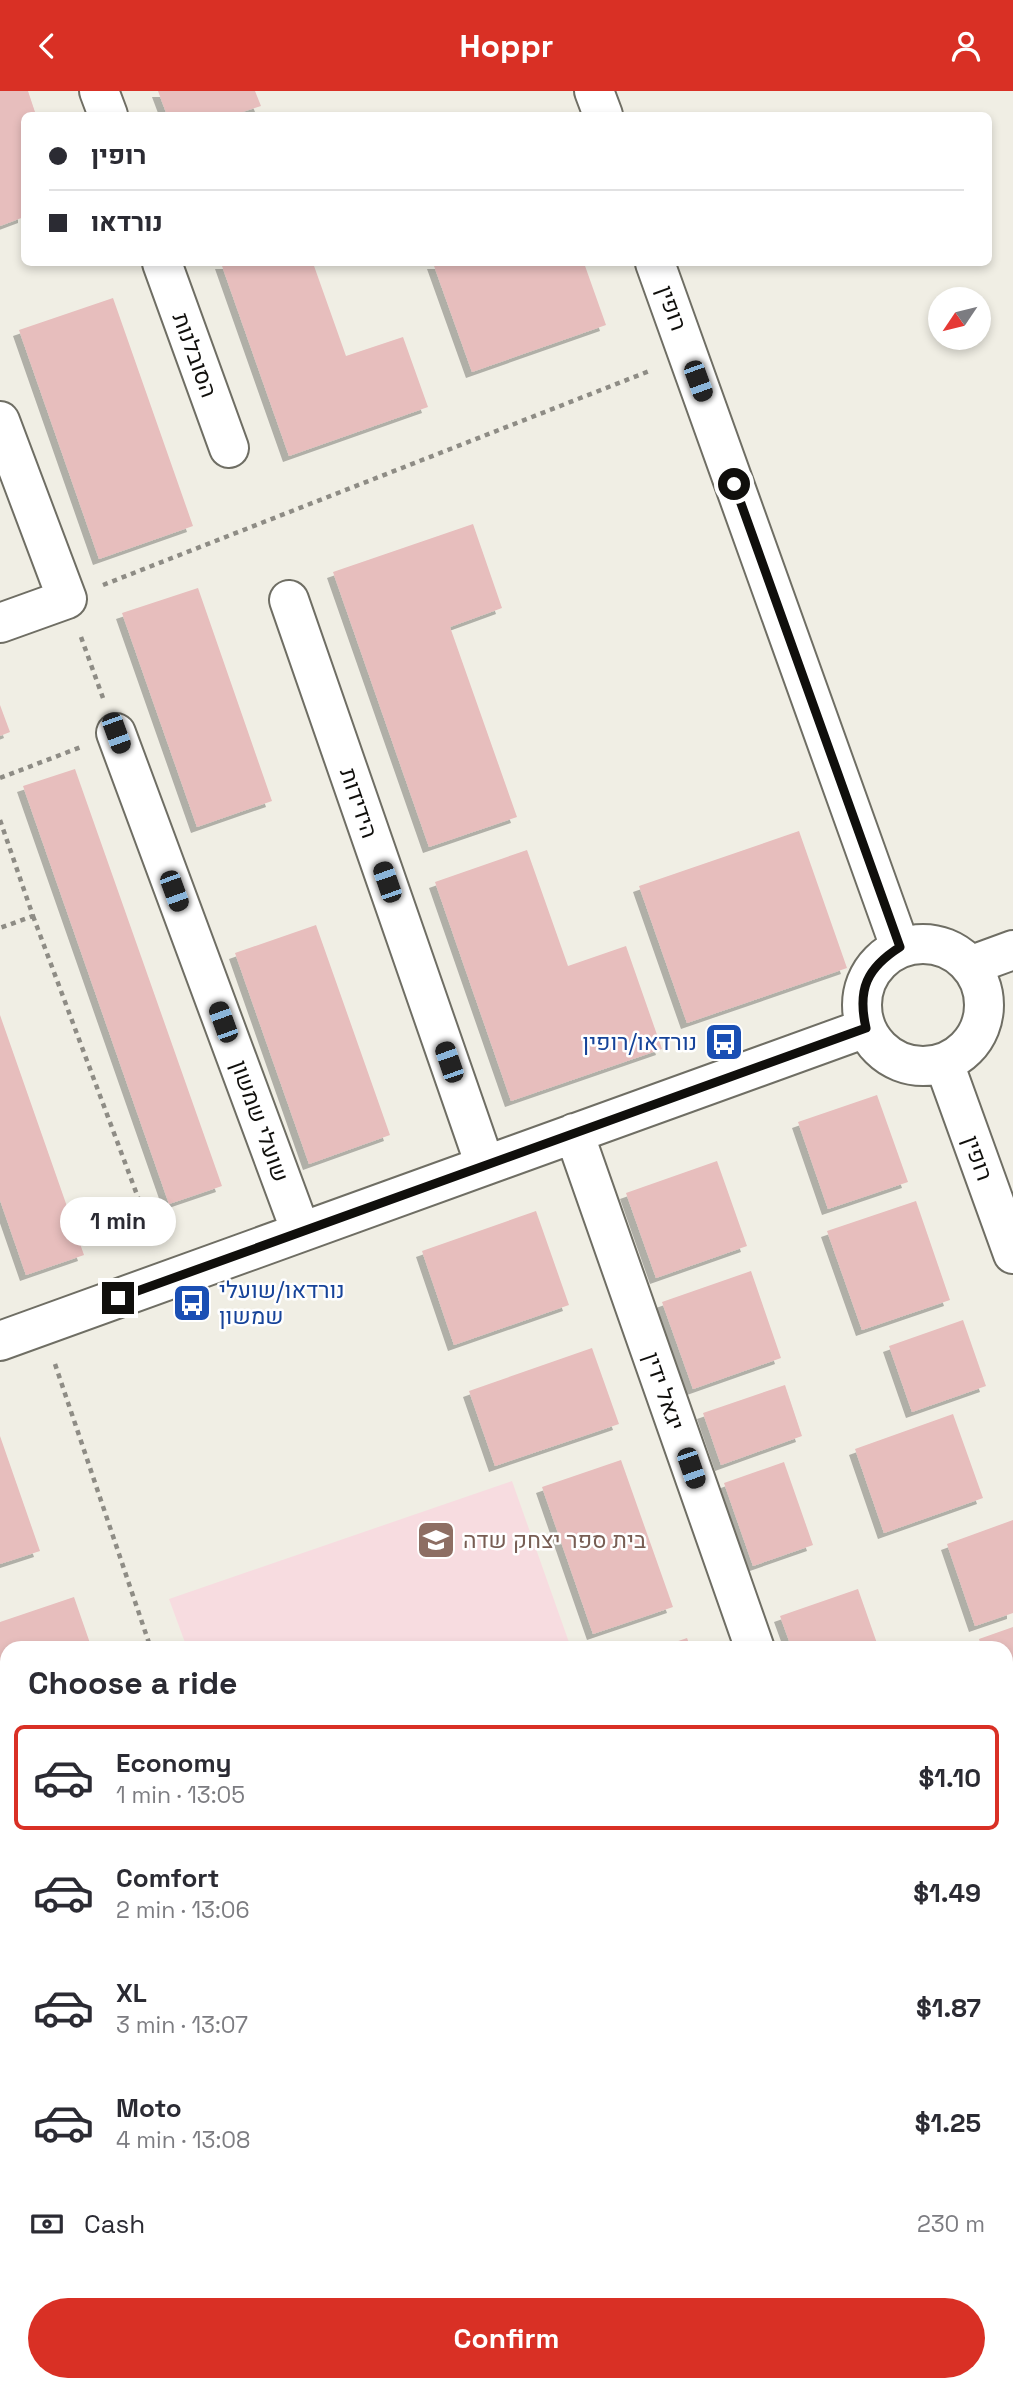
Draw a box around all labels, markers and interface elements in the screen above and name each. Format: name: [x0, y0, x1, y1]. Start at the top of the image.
text: Hoppr: [459, 26, 554, 66]
icon: back: [28, 27, 66, 65]
icon: person: [947, 27, 985, 65]
text: רופין: [91, 138, 146, 172]
text: נורדאו: [91, 205, 163, 239]
street label: רופין: [650, 281, 694, 335]
north arrow: [928, 287, 990, 350]
map controls: [928, 287, 991, 350]
street label: הסובלנות: [166, 308, 224, 402]
car: [681, 358, 716, 404]
route start: [718, 468, 750, 500]
car: [99, 710, 134, 756]
street label: הידידות: [333, 764, 385, 842]
car: [371, 859, 404, 905]
car: [157, 868, 192, 914]
car: [206, 999, 241, 1045]
bus stop icon: נורדאו/רופין: [703, 1021, 745, 1063]
place label: נורדאו/רופין: [583, 1027, 697, 1057]
car: [433, 1039, 466, 1085]
street label: שועלי שמשון: [224, 1056, 296, 1186]
street label: רופין: [956, 1131, 1000, 1185]
callout: 1 min: [60, 1197, 176, 1245]
text: 1 min: [90, 1206, 146, 1236]
place label: נורדאו/שועלי שמשון: [219, 1275, 345, 1331]
route end: [102, 1282, 134, 1314]
bus stop icon: נורדאו/שועלי שמשון: [171, 1282, 213, 1324]
street label: יגאל ידין: [637, 1348, 691, 1434]
car: [675, 1445, 708, 1491]
school or university icon: בית ספר יצחק שדה: [415, 1519, 457, 1561]
place label: בית ספר יצחק שדה: [463, 1525, 646, 1555]
text: Choose a ride: [28, 1663, 238, 1703]
icon: car: [32, 1746, 95, 1809]
text: Economy: [116, 1746, 232, 1780]
text: $1.10: [918, 1761, 981, 1795]
text: 1 min · 13:05: [116, 1780, 245, 1810]
icon: car: [32, 1861, 95, 1924]
text: Comfort: [116, 1861, 219, 1895]
text: $1.49: [913, 1876, 981, 1910]
text: 2 min · 13:06: [116, 1895, 250, 1925]
icon: car: [32, 1976, 95, 2039]
text: XL: [116, 1976, 147, 2010]
text: $1.87: [916, 1991, 981, 2025]
text: 3 min · 13:07: [116, 2010, 248, 2040]
icon: car: [32, 2091, 95, 2154]
text: Moto: [116, 2091, 182, 2125]
text: $1.25: [915, 2106, 981, 2140]
text: 4 min · 13:08: [116, 2125, 250, 2155]
icon: cash: [28, 2205, 66, 2243]
text: Cash: [84, 2207, 145, 2241]
text: 230 m: [917, 2209, 985, 2239]
button: Confirm: [28, 2298, 985, 2378]

